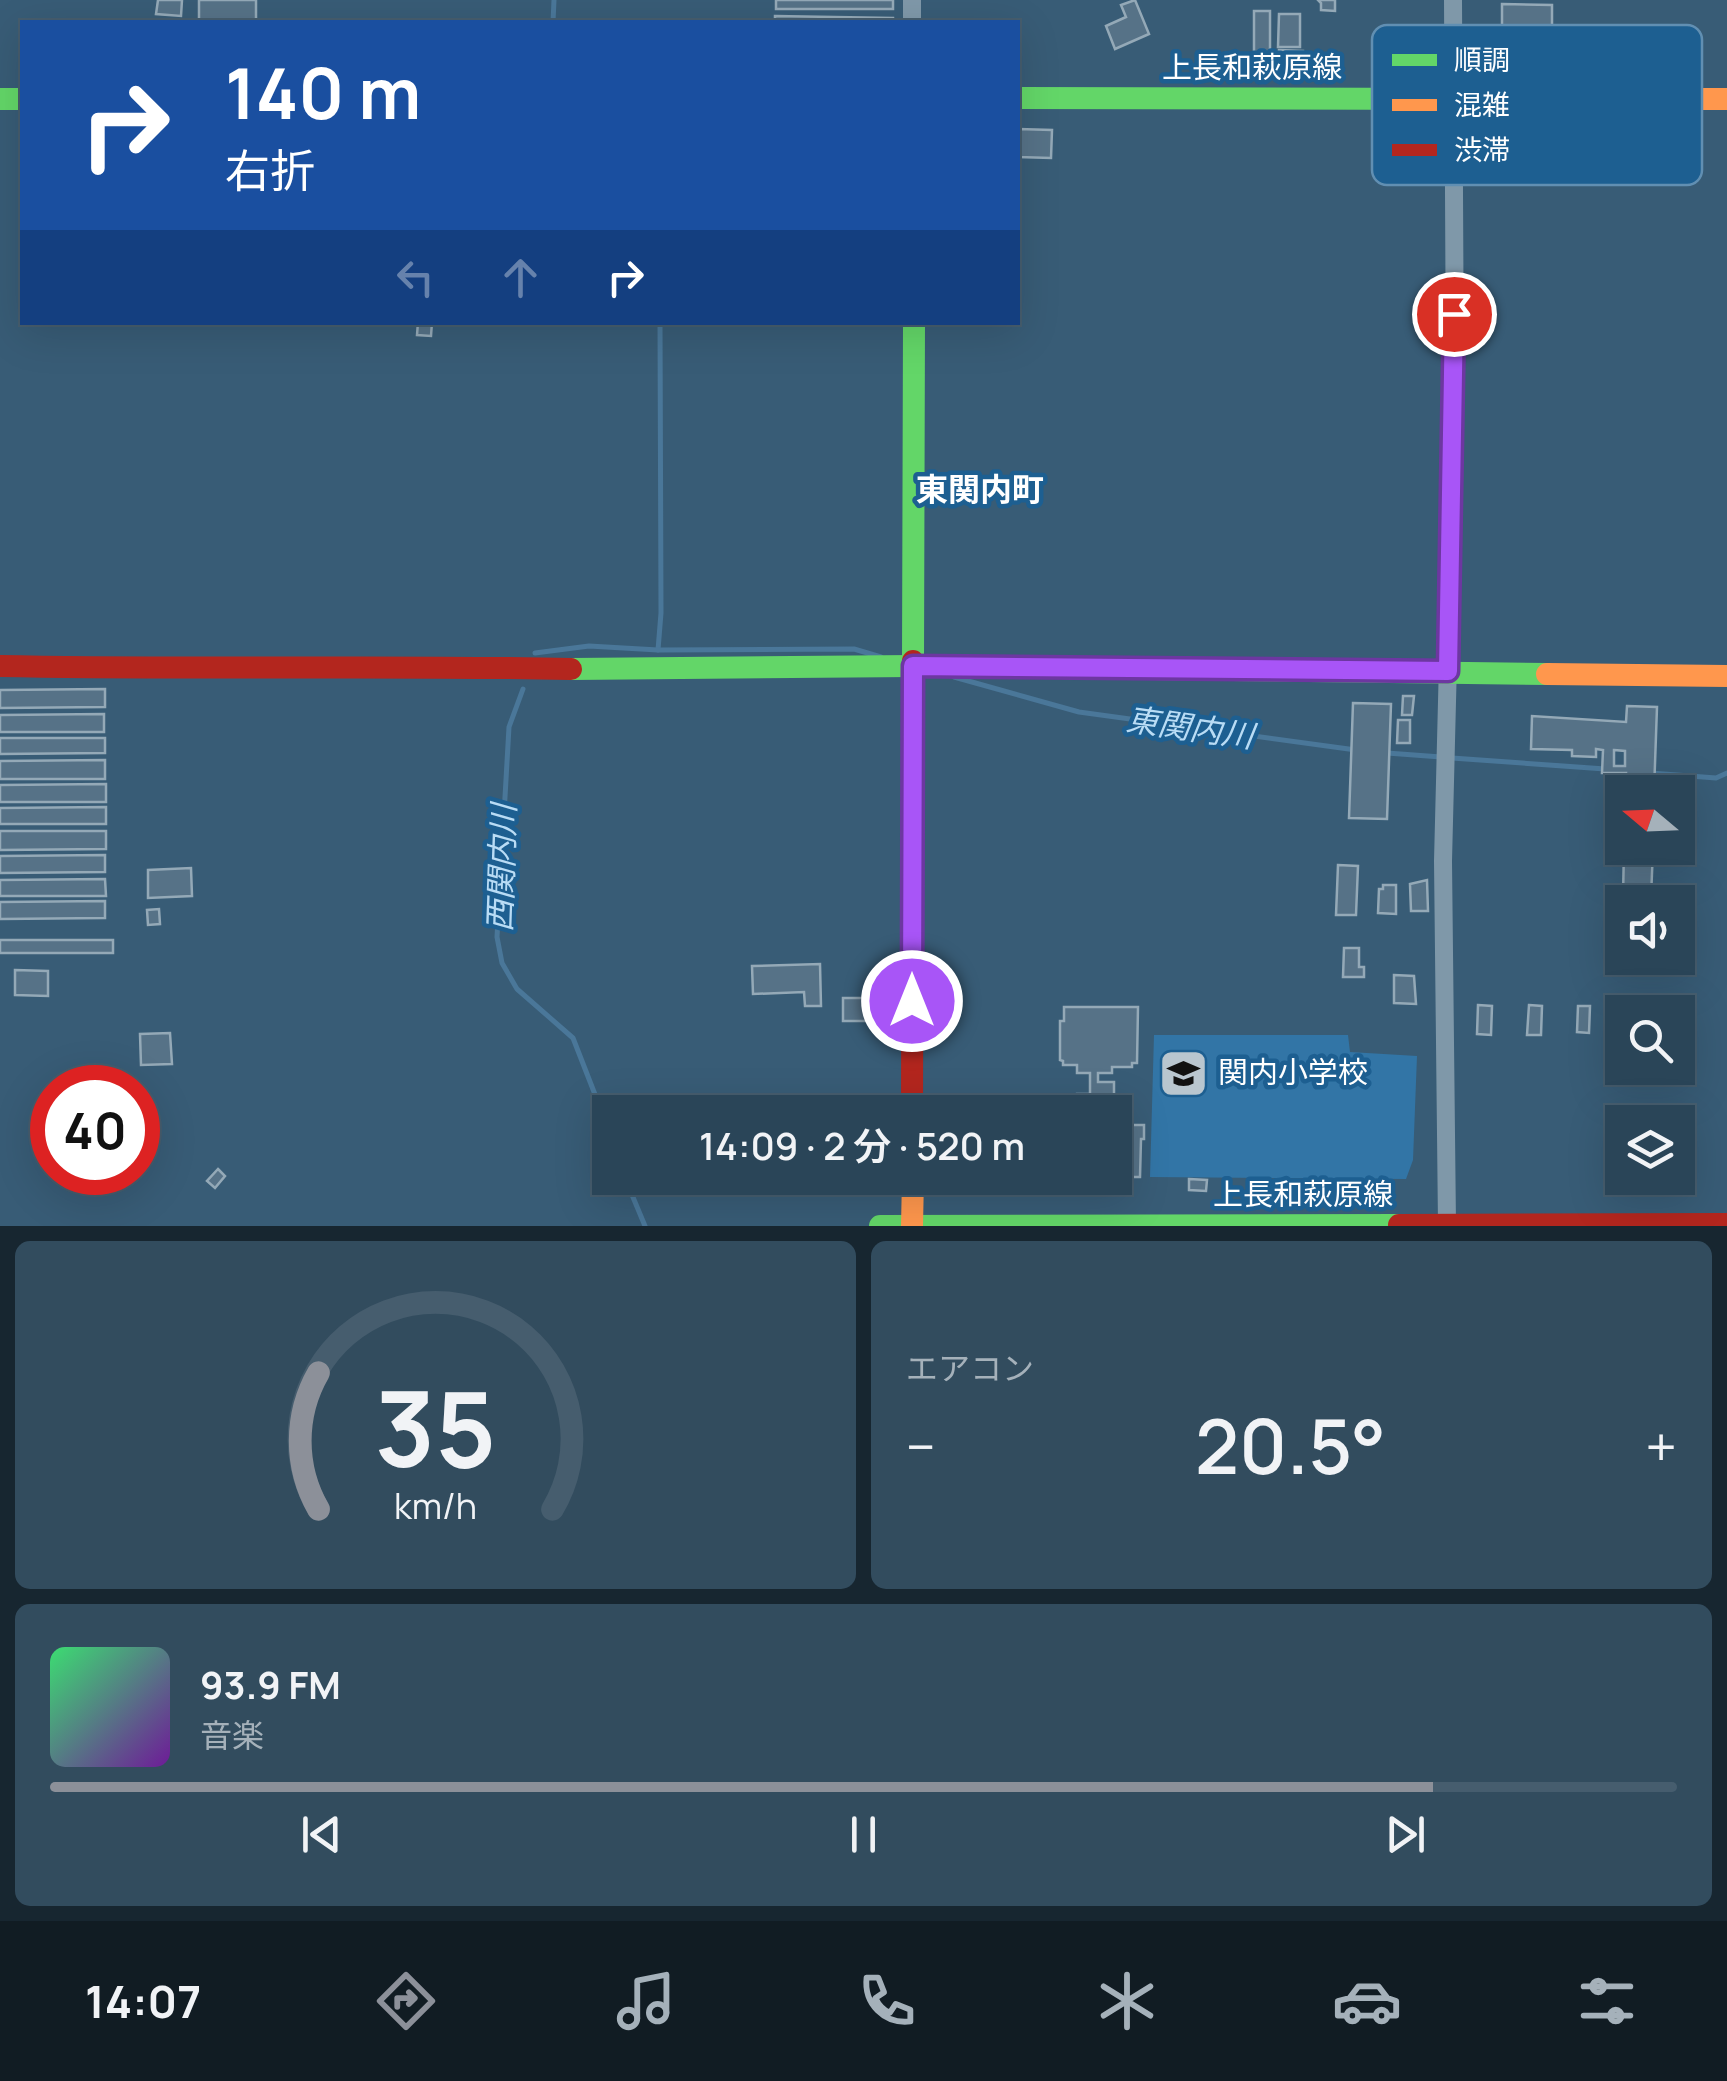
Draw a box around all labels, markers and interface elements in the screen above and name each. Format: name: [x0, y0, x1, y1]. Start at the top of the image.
legend: [1372, 25, 1702, 185]
text: 順調: [1454, 40, 1510, 78]
text: 140 m: [225, 44, 421, 140]
street label: 上長和萩原線: [1162, 46, 1342, 87]
icon: right: [60, 60, 190, 190]
text: 混雑: [1454, 85, 1510, 123]
text: 渋滞: [1454, 130, 1510, 168]
text: 右折: [225, 139, 315, 201]
icon: left: [388, 250, 443, 305]
icon: ahead: [493, 250, 548, 305]
icon: right: [598, 250, 653, 305]
pin: [1412, 272, 1497, 357]
icon: arrive: [1427, 287, 1482, 342]
district label: 東関内町: [916, 467, 1044, 511]
water label: 東関内川: [1124, 696, 1260, 758]
north arrow: [1605, 775, 1695, 865]
map controls: [1605, 775, 1695, 1195]
water label: 西関内川: [477, 800, 525, 933]
button: sound: [1605, 885, 1695, 975]
position arrow: [860, 949, 964, 1053]
button: search: [1605, 995, 1695, 1085]
school or university icon: 関内小学校: [1157, 1047, 1209, 1099]
place label: 関内小学校: [1218, 1051, 1368, 1092]
speed limit sign: 40: [30, 1065, 160, 1195]
button: layers: [1605, 1105, 1695, 1195]
text: 14:09 · 2 分 · 520 m: [699, 1119, 1025, 1171]
street label: 上長和萩原線: [1213, 1173, 1393, 1214]
text: エアコン: [906, 1346, 1034, 1390]
text: 35: [375, 1356, 496, 1498]
text: 20.5°: [1195, 1394, 1386, 1497]
text: −: [906, 1408, 936, 1484]
text: +: [1645, 1408, 1677, 1484]
text: km/h: [394, 1481, 477, 1530]
text: 93.9 FM: [200, 1658, 341, 1710]
text: 音楽: [200, 1713, 264, 1757]
icon: previous: [294, 1807, 349, 1862]
icon: pause: [836, 1807, 891, 1862]
icon: next: [1378, 1807, 1433, 1862]
icon: directions: [371, 1966, 441, 2036]
icon: music: [611, 1966, 681, 2036]
icon: phone: [852, 1966, 922, 2036]
icon: climate: [1092, 1966, 1162, 2036]
icon: car: [1332, 1966, 1402, 2036]
icon: filters: [1572, 1966, 1642, 2036]
text: 14:07: [85, 1970, 201, 2032]

